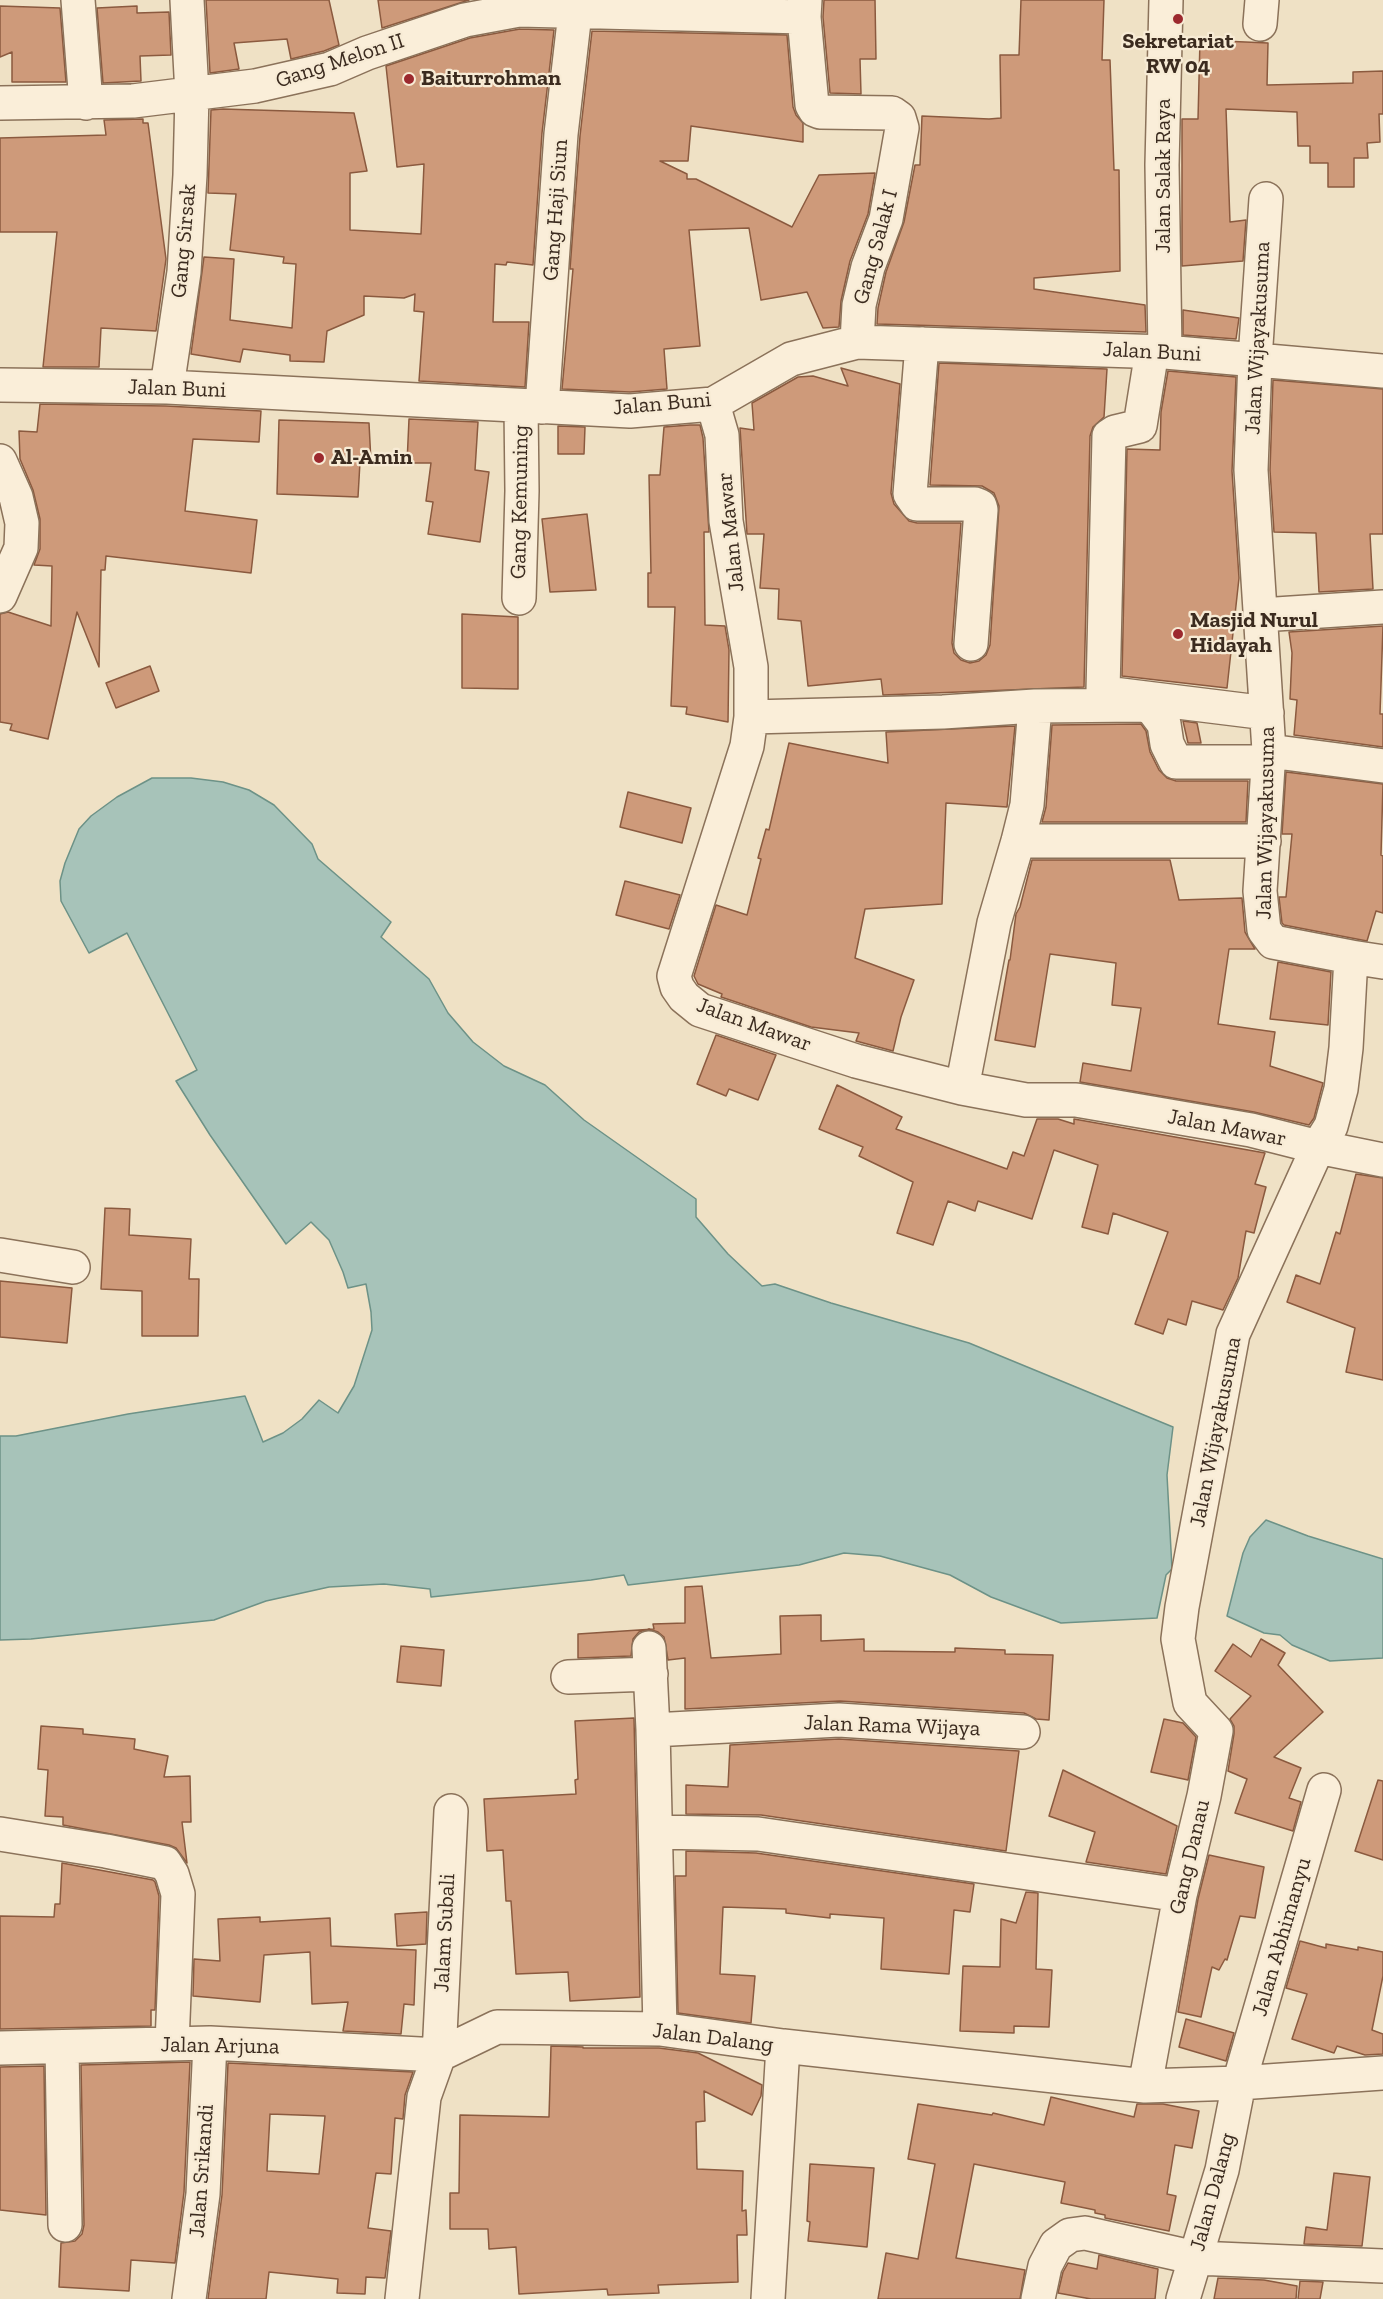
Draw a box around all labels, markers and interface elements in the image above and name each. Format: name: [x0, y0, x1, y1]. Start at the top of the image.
marker: Sekretariat RW 04: [1171, 12, 1185, 26]
street label: Gang Melon II: [272, 28, 408, 94]
place label: Sekretariat RW 04: [1122, 29, 1234, 80]
place label: Baiturrohman: [421, 66, 561, 92]
marker: Baiturrohman: [402, 72, 416, 86]
street label: Jalan Salak Raya: [1151, 98, 1177, 254]
street label: Gang Haji Siun: [538, 138, 574, 282]
street label: Gang Sirsak: [166, 183, 202, 299]
street label: Gang Salak I: [848, 187, 904, 307]
street label: Jalan Wijayakusuma: [1240, 241, 1276, 435]
street label: Jalan Buni: [1102, 336, 1202, 368]
street label: Jalan Buni: [127, 374, 227, 404]
street label: Jalan Buni: [612, 387, 712, 421]
street label: Gang Kemuning: [505, 425, 535, 579]
place label: Al-Amin: [331, 445, 413, 471]
marker: Al-Amin: [312, 451, 326, 465]
street label: Jalan Mawar: [712, 471, 750, 593]
place label: Masjid Nurul Hidayah: [1190, 608, 1318, 660]
marker: Masjid Nurul Hidayah: [1171, 627, 1185, 641]
street label: Jalan Wijayakusuma: [1251, 726, 1281, 920]
street label: Jalan Mawar: [693, 992, 815, 1058]
street label: Jalan Mawar: [1165, 1104, 1289, 1152]
street label: Jalan Wijayakusuma: [1185, 1335, 1247, 1529]
street label: Jalan Rama Wijaya: [803, 1710, 981, 1742]
street label: Gang Danau: [1164, 1797, 1216, 1917]
street label: Jalan Abhimanyu: [1247, 1855, 1317, 2019]
street label: Jalam Subali: [429, 1873, 461, 1993]
street label: Jalan Dalang: [651, 2018, 775, 2058]
street label: Jalan Arjuna: [160, 2032, 280, 2060]
street label: Jalan Srikandi: [184, 2103, 220, 2239]
street label: Jalan Dalang: [1185, 2130, 1241, 2254]

